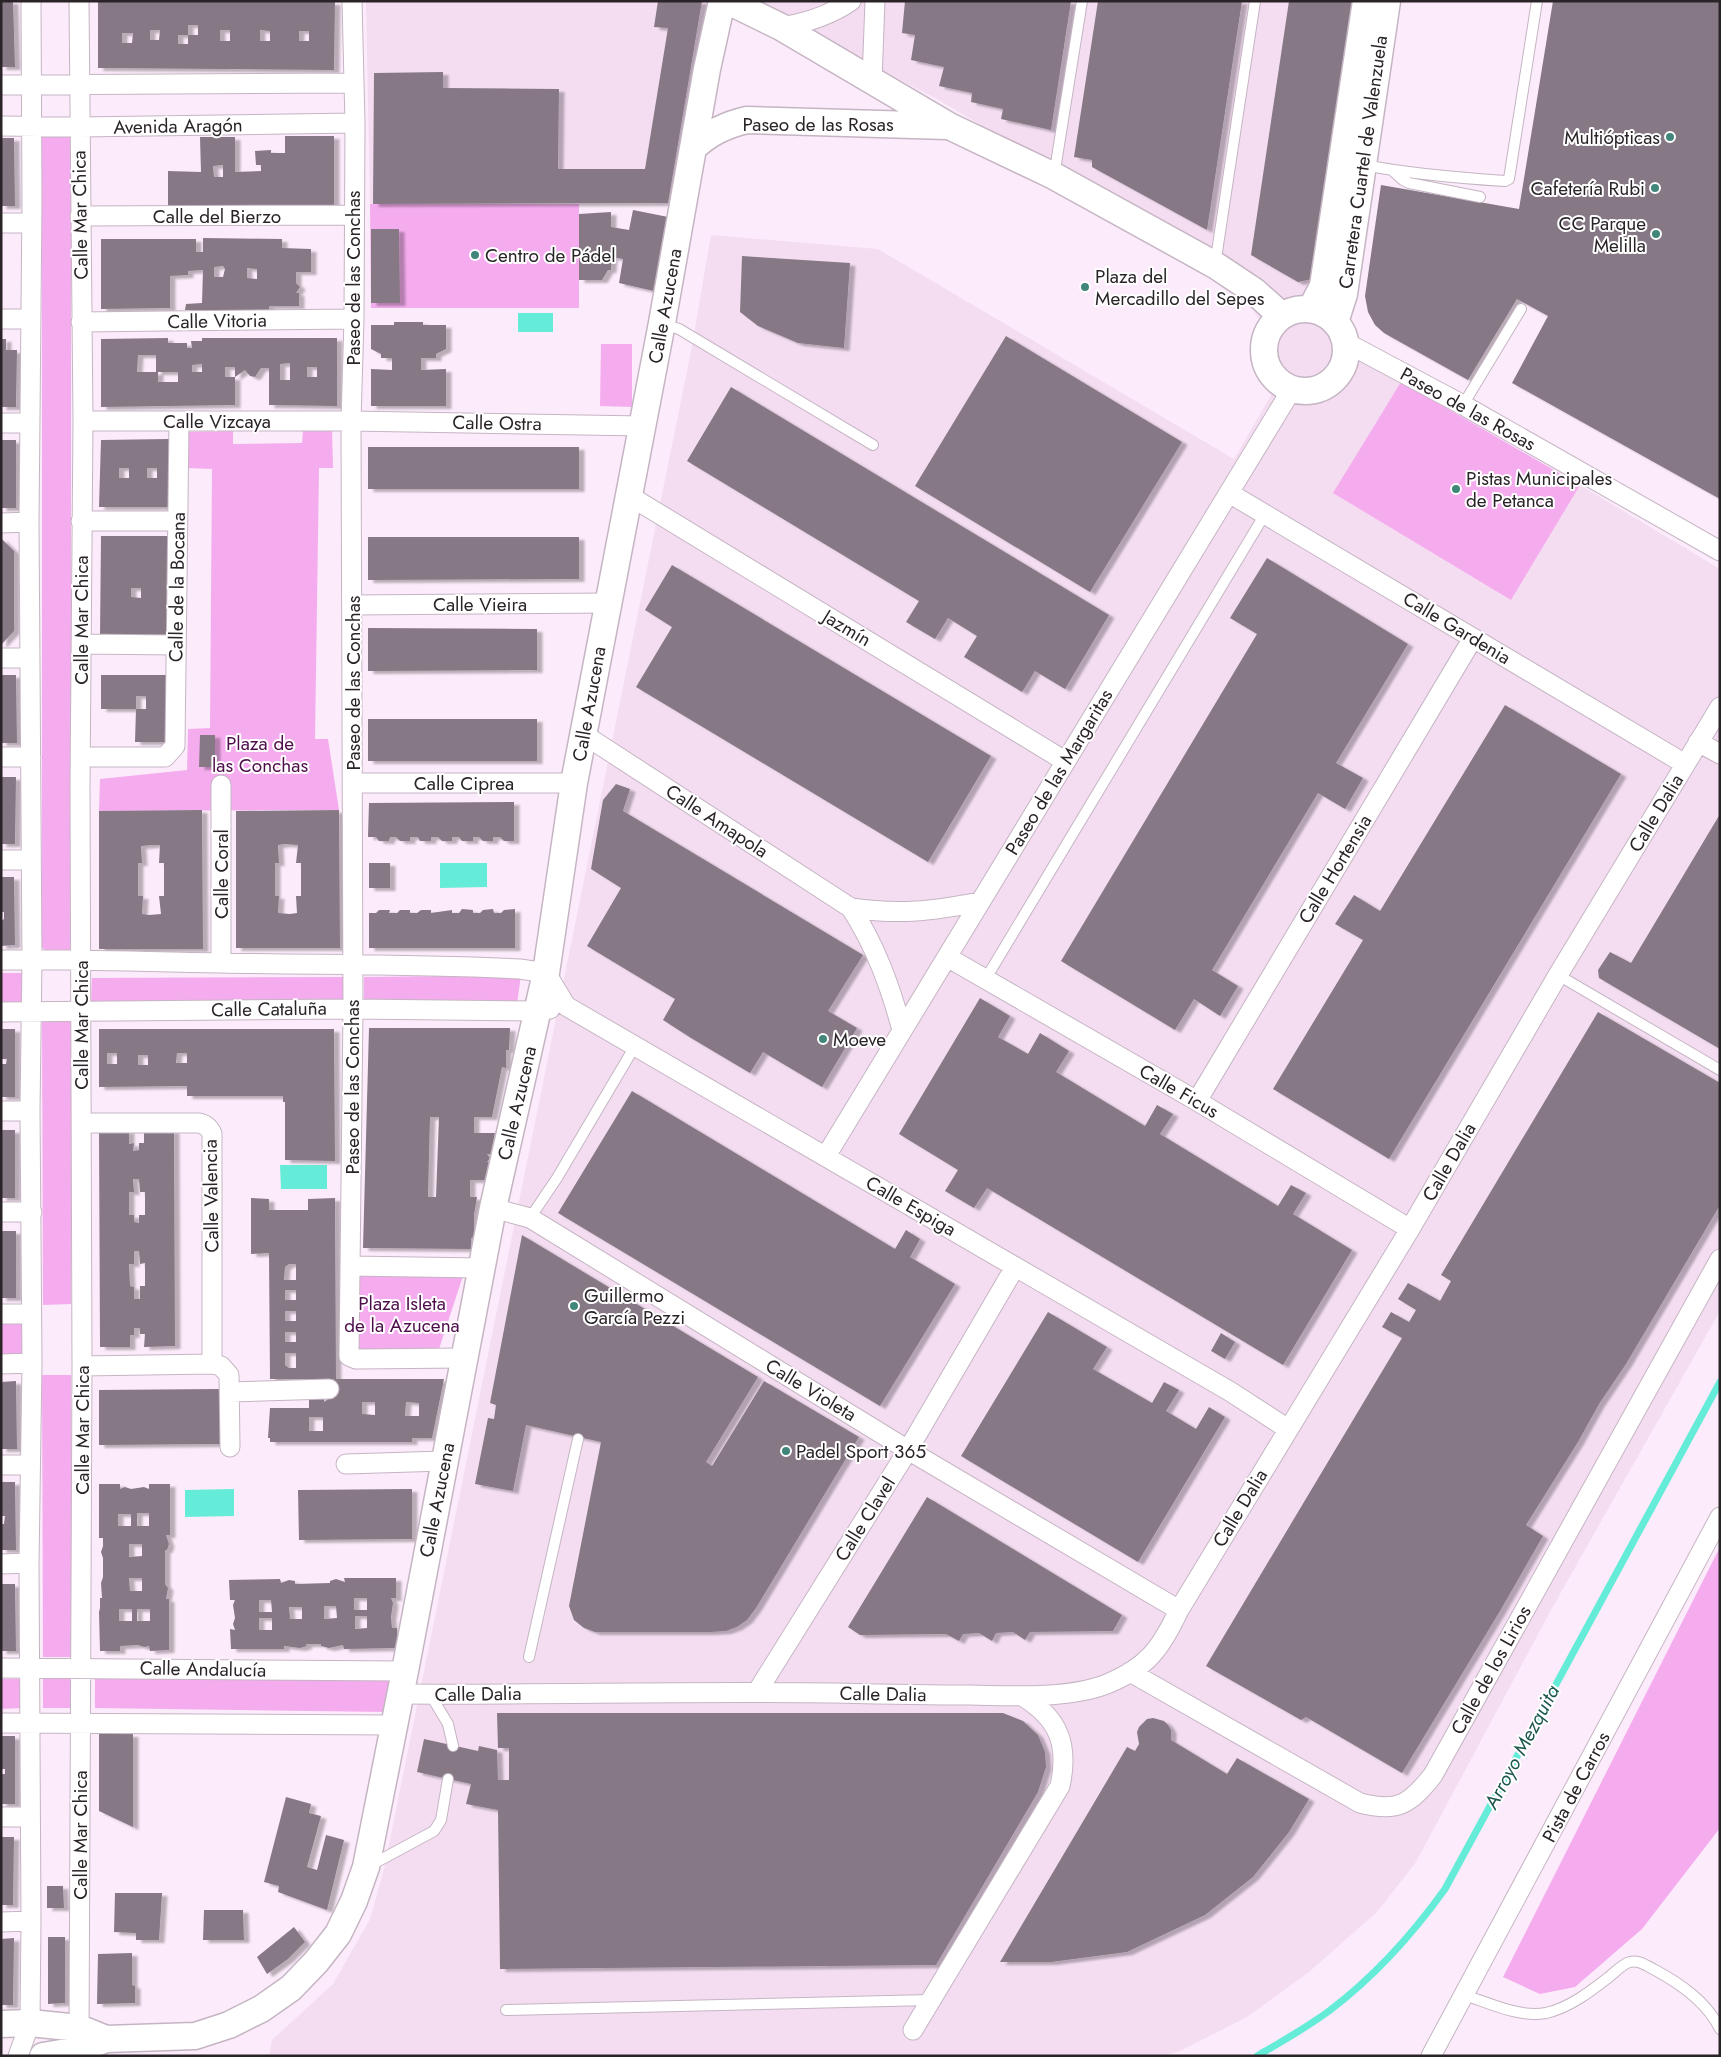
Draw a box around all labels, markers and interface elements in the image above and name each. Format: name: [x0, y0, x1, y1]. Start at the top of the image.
street label: Carretera Cuartel de Valenzuela: [1332, 34, 1394, 290]
street label: Avenida Aragón: [113, 111, 243, 141]
street label: Paseo de las Rosas: [742, 111, 894, 138]
place label: Multiópticas: [1564, 124, 1660, 151]
marker: Multiópticas: [1664, 131, 1676, 143]
street label: Calle Mar Chica: [65, 150, 95, 280]
place label: Cafetería Rubi: [1531, 175, 1645, 202]
marker: Cafetería Rubi: [1649, 182, 1661, 194]
street label: Paseo de las Conchas: [340, 190, 367, 365]
street label: Calle del Bierzo: [153, 203, 281, 230]
place label: CC Parque Melilla: [1558, 210, 1646, 259]
marker: CC Parque Melilla: [1650, 228, 1662, 240]
place label: Centro de Pádel: [485, 242, 616, 269]
street label: Calle Azucena: [642, 246, 688, 366]
marker: Centro de Pádel: [469, 249, 481, 261]
place label: Plaza del Mercadillo del Sepes: [1095, 263, 1265, 312]
marker: Plaza del Mercadillo del Sepes: [1079, 281, 1091, 293]
street label: Calle Vitoria: [167, 307, 267, 335]
street label: Paseo de las Rosas: [1395, 361, 1541, 458]
street label: Calle Vizcaya: [163, 408, 271, 435]
street label: Calle Ostra: [452, 409, 542, 437]
place label: Pistas Municipales de Petanca: [1466, 465, 1612, 514]
marker: Pistas Municipales de Petanca: [1450, 483, 1462, 495]
street label: Calle de la Bocana: [162, 512, 192, 662]
street label: Calle Mar Chica: [68, 555, 95, 685]
street label: Calle Gardenia: [1398, 585, 1516, 671]
street label: Calle Vieira: [433, 591, 527, 618]
street label: Paseo de las Conchas: [340, 595, 367, 770]
street label: Jazmín: [815, 601, 876, 653]
street label: Calle Azucena: [566, 644, 612, 764]
street label: Paseo de las Margaritas: [999, 684, 1119, 860]
park label: Plaza de las Conchas: [212, 730, 308, 779]
street label: Calle Dalia: [1622, 769, 1690, 857]
street label: Calle Ciprea: [414, 770, 514, 797]
street label: Calle Amapola: [660, 778, 774, 864]
street label: Calle Hortensia: [1292, 809, 1378, 929]
street label: Calle Coral: [208, 829, 235, 919]
street label: Calle Mar Chica: [68, 960, 95, 1090]
street label: Calle Cataluña: [211, 994, 327, 1024]
street label: Paseo de las Conchas: [339, 999, 366, 1174]
place label: Moeve: [833, 1026, 886, 1053]
marker: Moeve: [817, 1033, 829, 1045]
street label: Calle Azucena: [491, 1043, 543, 1163]
street label: Calle Ficus: [1134, 1057, 1224, 1125]
street label: Calle Dalia: [1416, 1118, 1482, 1206]
street label: Calle Valencia: [197, 1139, 225, 1253]
street label: Calle Espiga: [861, 1169, 961, 1243]
place label: Guillermo García Pezzi: [584, 1282, 685, 1331]
park label: Plaza Isleta de la Azucena: [344, 1290, 460, 1339]
marker: Guillermo García Pezzi: [568, 1300, 580, 1312]
street label: Calle Violeta: [760, 1352, 862, 1428]
street label: Calle Mar Chica: [69, 1365, 96, 1495]
place label: Padel Sport 365: [796, 1438, 926, 1465]
street label: Calle Azucena: [413, 1440, 461, 1560]
marker: Padel Sport 365: [780, 1445, 792, 1457]
street label: Calle Dalia: [1206, 1464, 1274, 1552]
street label: Calle Clavel: [828, 1472, 902, 1566]
street label: Calle de los Lirios: [1444, 1600, 1538, 1739]
street label: Calle Andalucía: [140, 1654, 266, 1684]
street label: Calle Dalia: [434, 1680, 522, 1708]
street label: Calle Dalia: [839, 1680, 927, 1708]
water label: Arroyo Mezquita: [1477, 1680, 1567, 1815]
street label: Pista de Carros: [1536, 1727, 1617, 1847]
street label: Calle Mar Chica: [67, 1770, 94, 1900]

